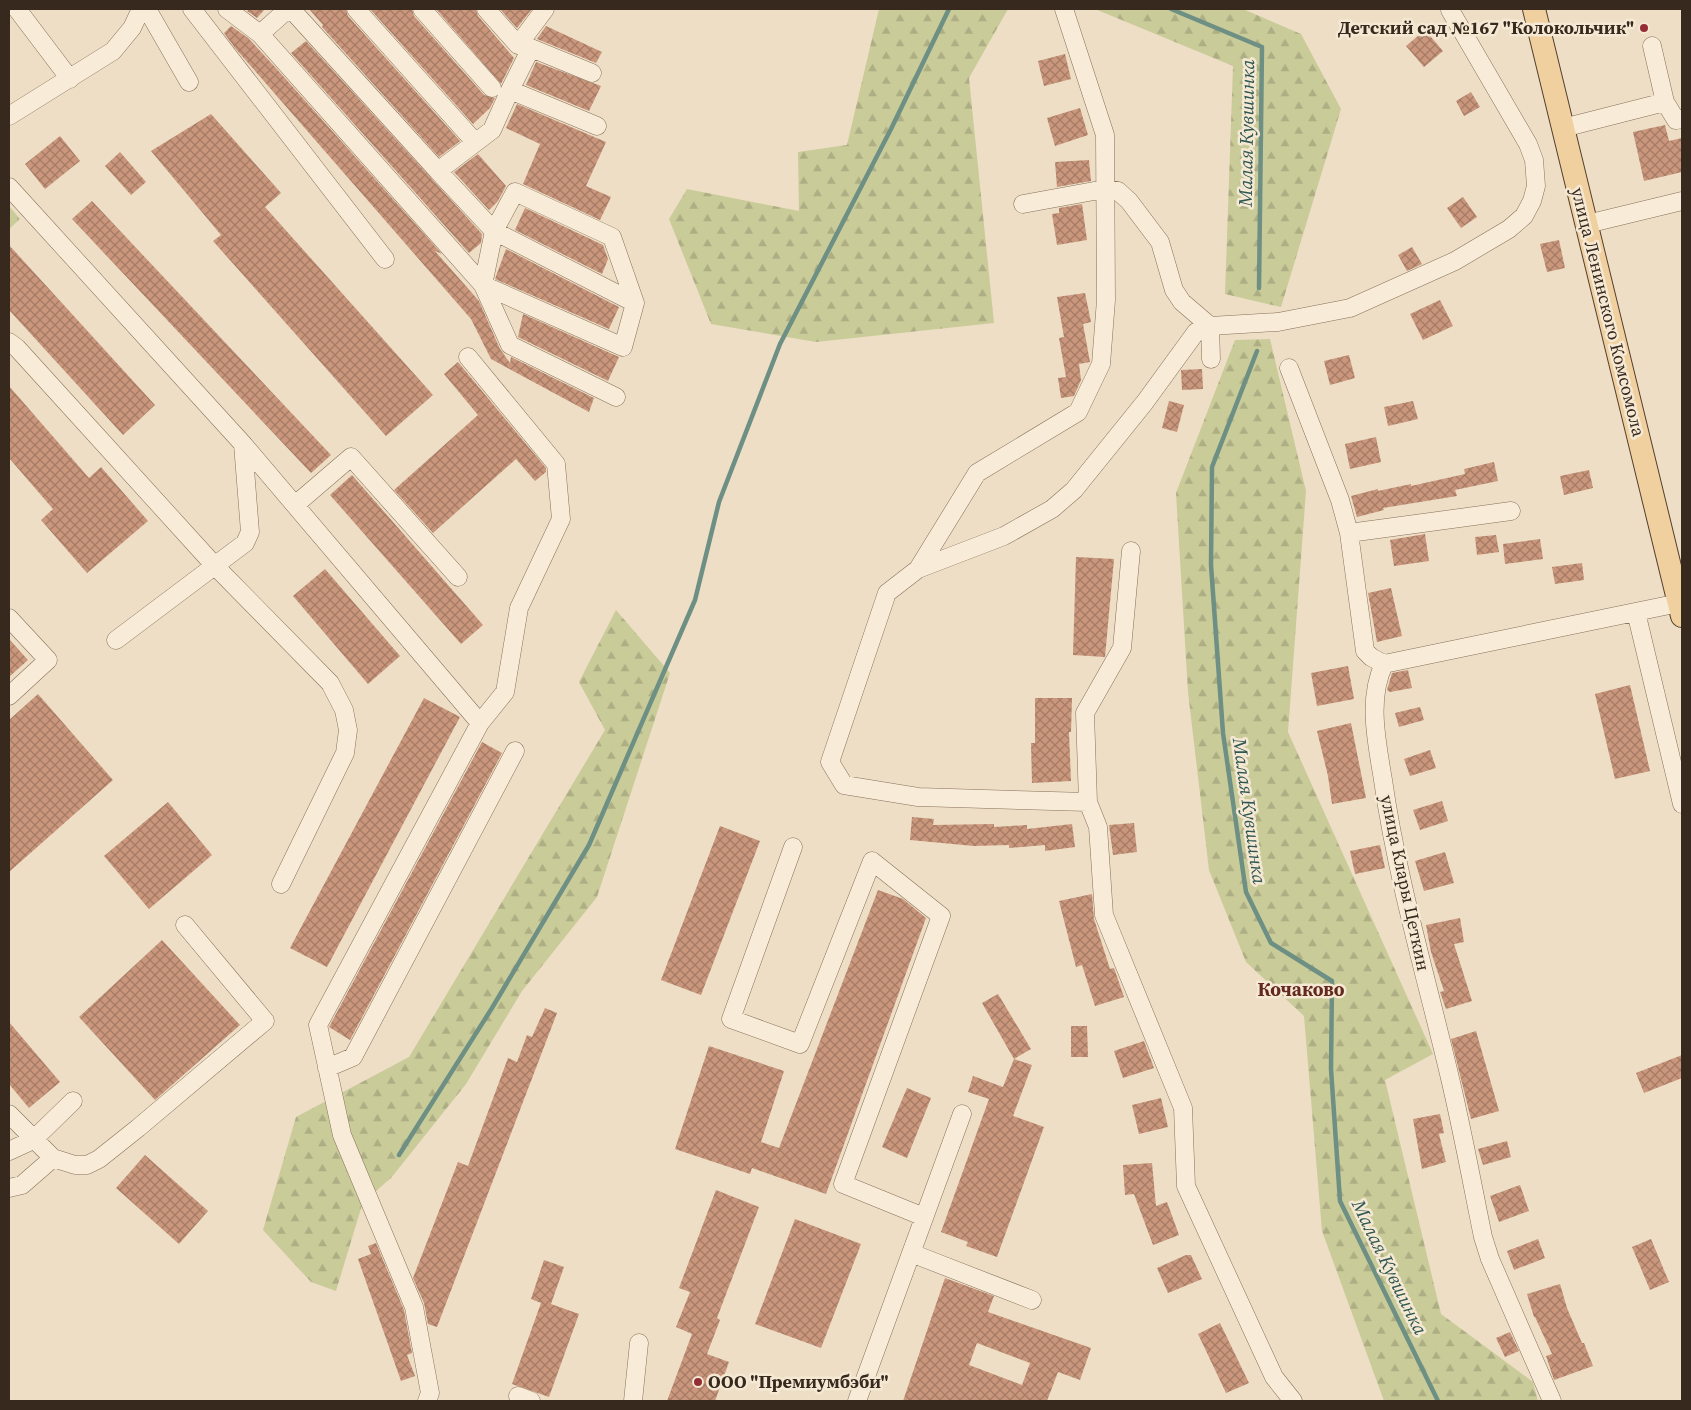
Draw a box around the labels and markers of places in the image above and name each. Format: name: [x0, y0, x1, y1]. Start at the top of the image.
place label: Детский сад №167 "Колокольчик": [1338, 15, 1634, 40]
marker: Детский сад №167 "Колокольчик": [1638, 22, 1650, 34]
place label: ООО "Премиумбэби": [708, 1369, 889, 1394]
marker: ООО "Премиумбэби": [692, 1376, 704, 1388]

